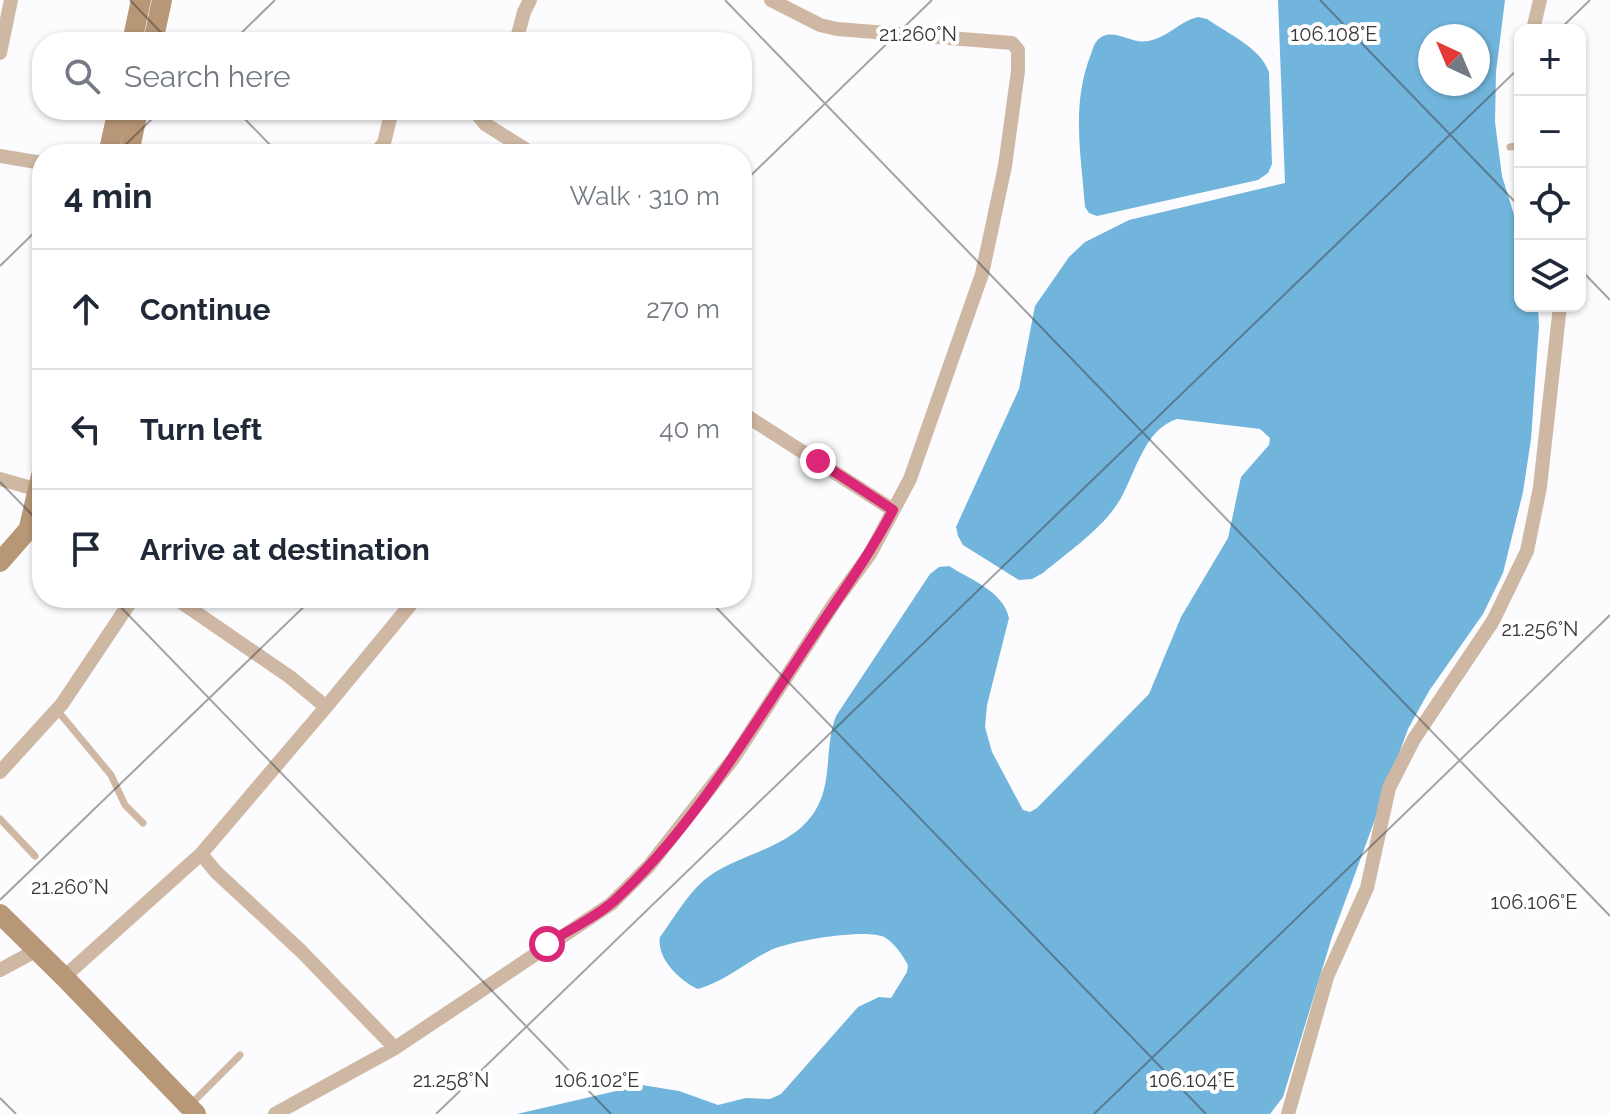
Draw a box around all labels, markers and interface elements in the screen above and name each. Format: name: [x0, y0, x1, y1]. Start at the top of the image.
text: 21.260°N: [879, 22, 957, 46]
text: 106.108°E: [1291, 22, 1377, 46]
north arrow: [1418, 24, 1490, 96]
map controls: [1514, 24, 1586, 312]
button: +: [1514, 24, 1586, 96]
search box: [32, 32, 752, 120]
icon: search: [60, 54, 104, 98]
text: Search here: [124, 59, 291, 94]
button: −: [1514, 96, 1586, 168]
button: locate: [1514, 168, 1586, 240]
text: 4 min: [64, 176, 152, 216]
text: Walk · 310 m: [570, 181, 720, 211]
button: layers: [1514, 240, 1586, 312]
icon: ahead: [64, 287, 108, 331]
text: Continue: [140, 292, 271, 327]
text: 270 m: [646, 294, 720, 324]
icon: left: [64, 407, 108, 451]
text: Turn left: [140, 412, 262, 447]
text: 40 m: [659, 414, 720, 444]
route end: [800, 443, 836, 479]
icon: arrive: [64, 527, 108, 571]
text: Arrive at destination: [140, 532, 430, 567]
text: 21.256°N: [1502, 617, 1578, 641]
text: 21.260°N: [31, 875, 109, 899]
text: 106.106°E: [1491, 890, 1578, 914]
route start: [529, 926, 565, 962]
text: 21.258°N: [413, 1068, 489, 1092]
text: 106.102°E: [554, 1068, 640, 1092]
text: 106.104°E: [1149, 1068, 1235, 1092]

